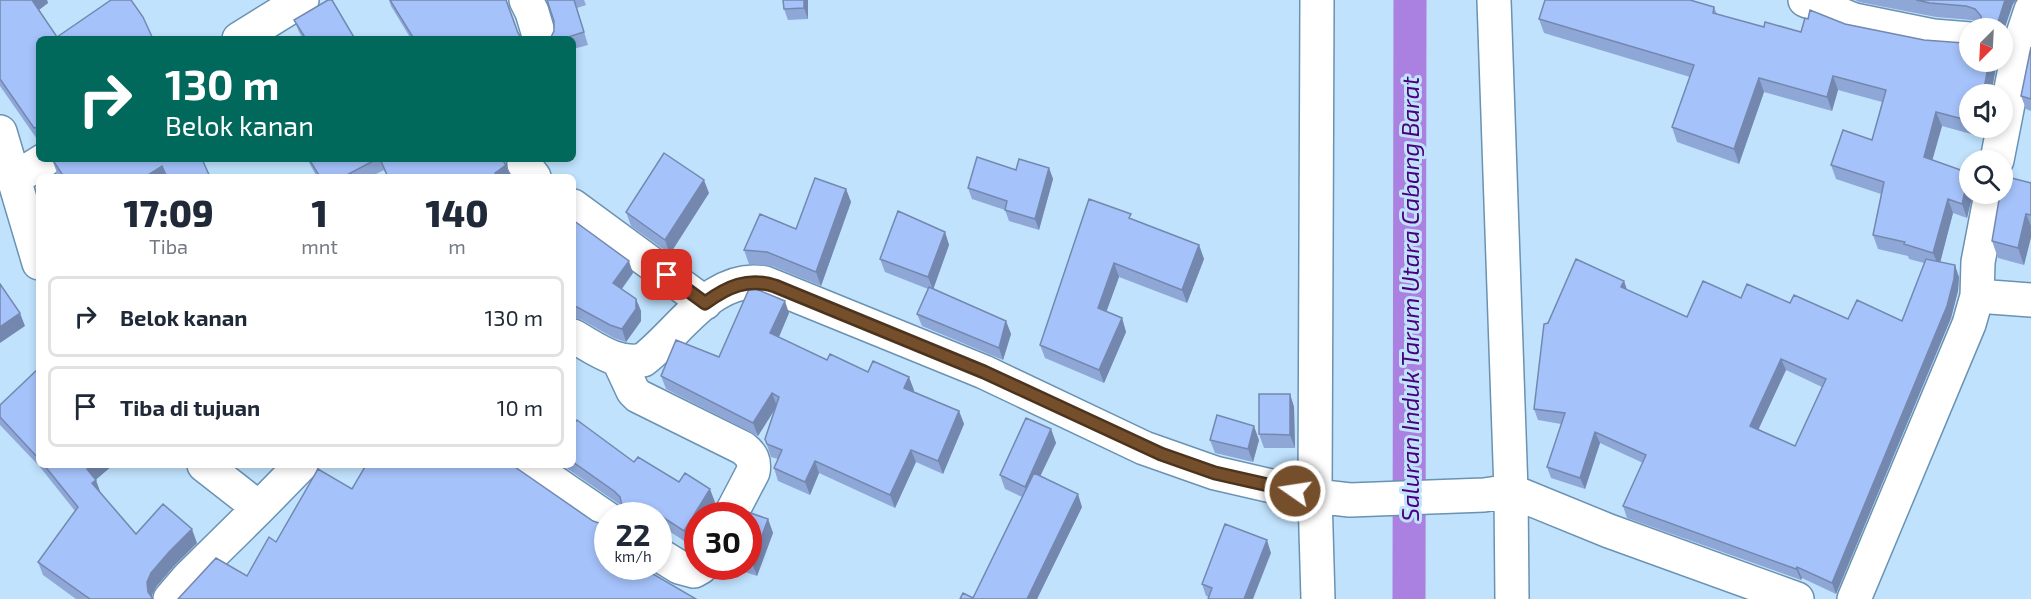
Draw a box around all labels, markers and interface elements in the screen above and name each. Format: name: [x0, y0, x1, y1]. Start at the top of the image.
north arrow: [1959, 18, 2013, 72]
map controls: [1959, 18, 2013, 204]
text: 130 m: [165, 58, 280, 108]
icon: right: [66, 60, 144, 138]
water label: Saluran Induk Tarum Utara Cabang Barat: [1395, 76, 1424, 521]
button: sound: [1959, 84, 2013, 138]
text: Belok kanan: [165, 109, 314, 141]
button: search: [1959, 150, 2013, 204]
text: 17:09: [124, 191, 214, 234]
text: 1: [311, 191, 328, 234]
text: 140: [426, 191, 488, 234]
text: Tiba: [149, 234, 188, 258]
text: mnt: [301, 234, 338, 258]
text: m: [448, 234, 466, 258]
pin: [641, 249, 692, 300]
icon: arrive: [650, 258, 683, 291]
icon: right: [69, 300, 102, 333]
text: Belok kanan: [120, 304, 247, 330]
text: 130 m: [485, 304, 543, 330]
icon: arrive: [69, 390, 102, 423]
text: Tiba di tujuan: [120, 394, 260, 420]
text: 10 m: [497, 394, 543, 420]
position arrow: [1263, 459, 1327, 523]
speed limit sign: 30: [684, 502, 762, 580]
text: 22: [616, 516, 650, 552]
text: km/h: [614, 547, 652, 565]

